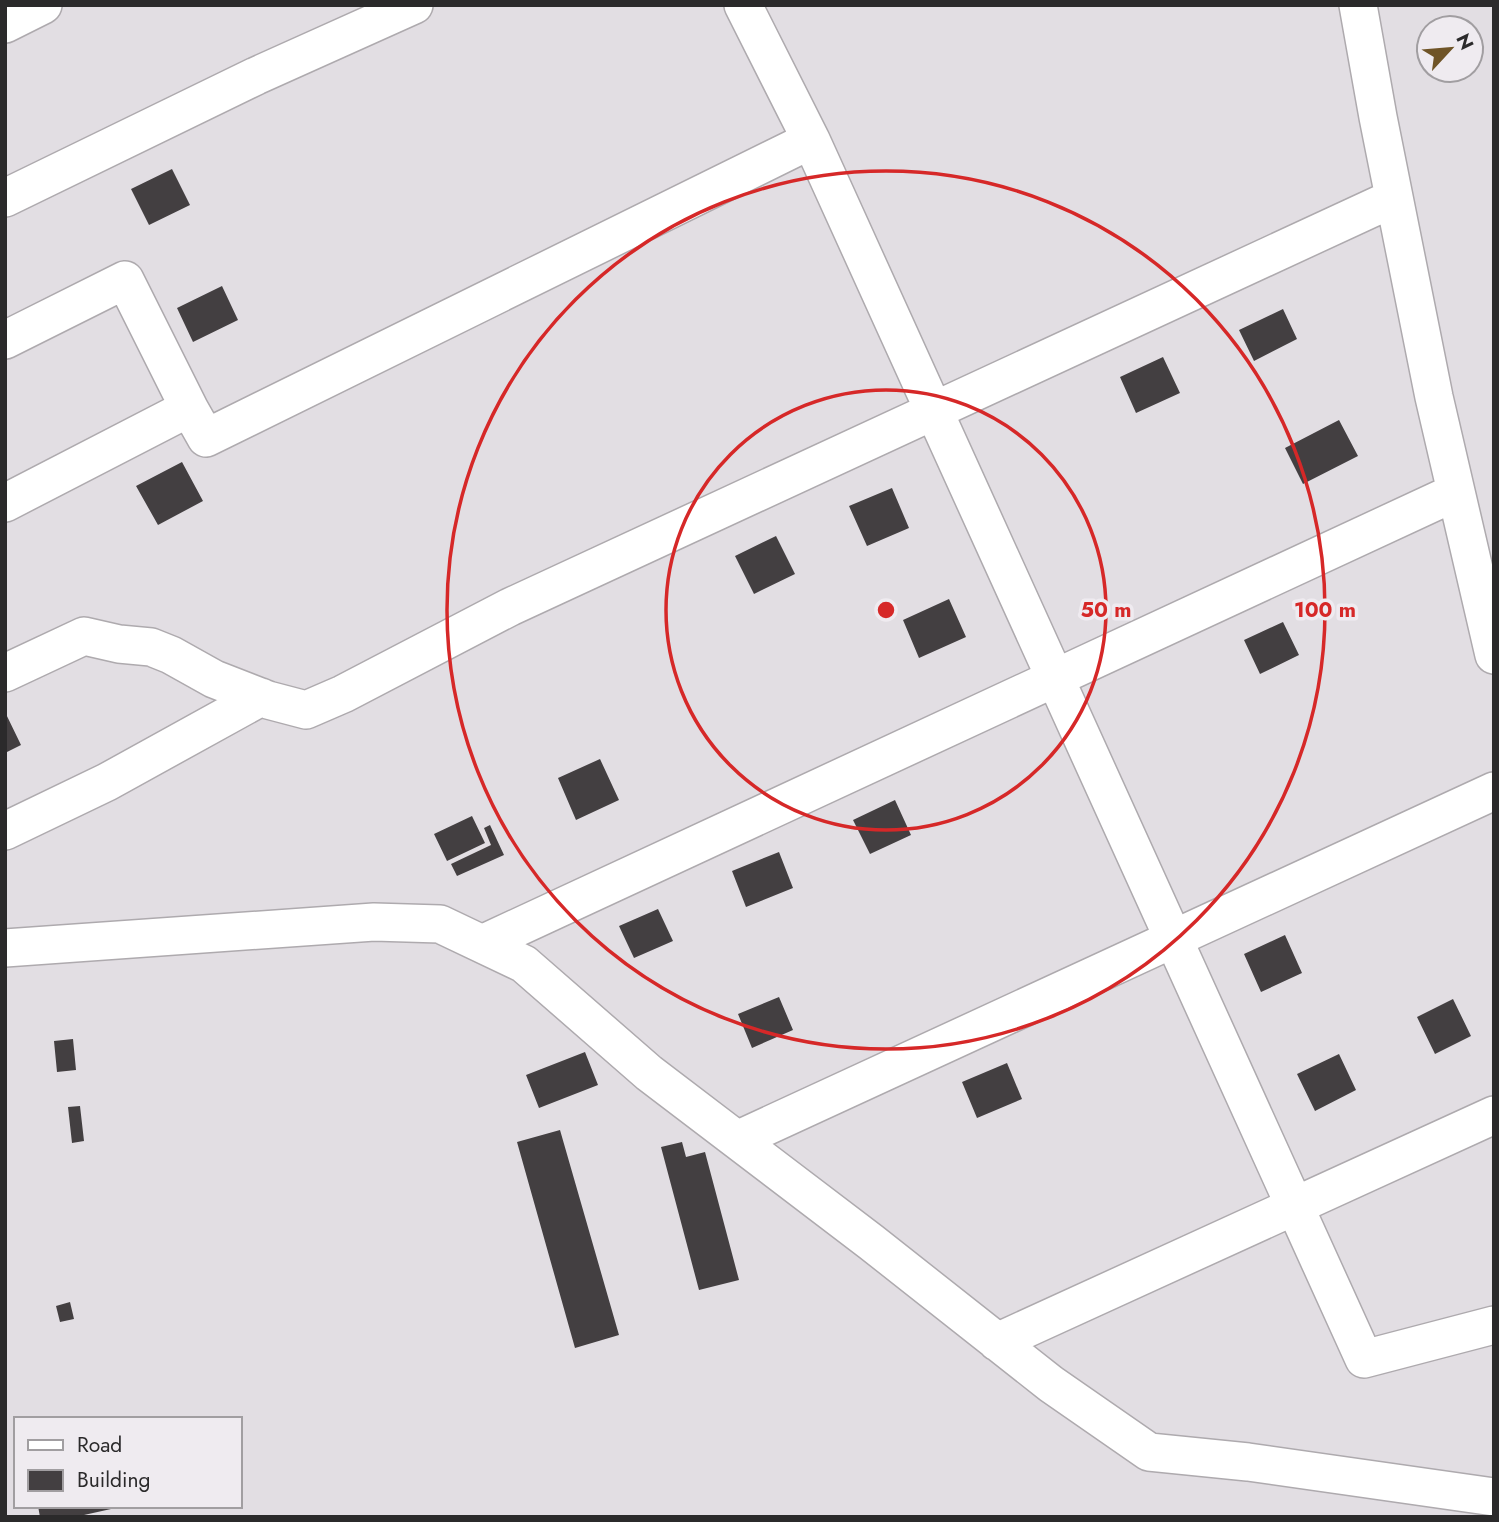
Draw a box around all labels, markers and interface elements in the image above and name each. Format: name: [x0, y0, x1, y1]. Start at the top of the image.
north arrow: [1415, 14, 1485, 84]
text: N: [1449, 29, 1480, 54]
text: 50 m: [1081, 595, 1131, 625]
text: 100 m: [1294, 595, 1356, 625]
centre of rings: [874, 598, 898, 622]
legend: [14, 1417, 242, 1508]
text: Road: [77, 1430, 122, 1460]
text: Building: [77, 1465, 150, 1495]

